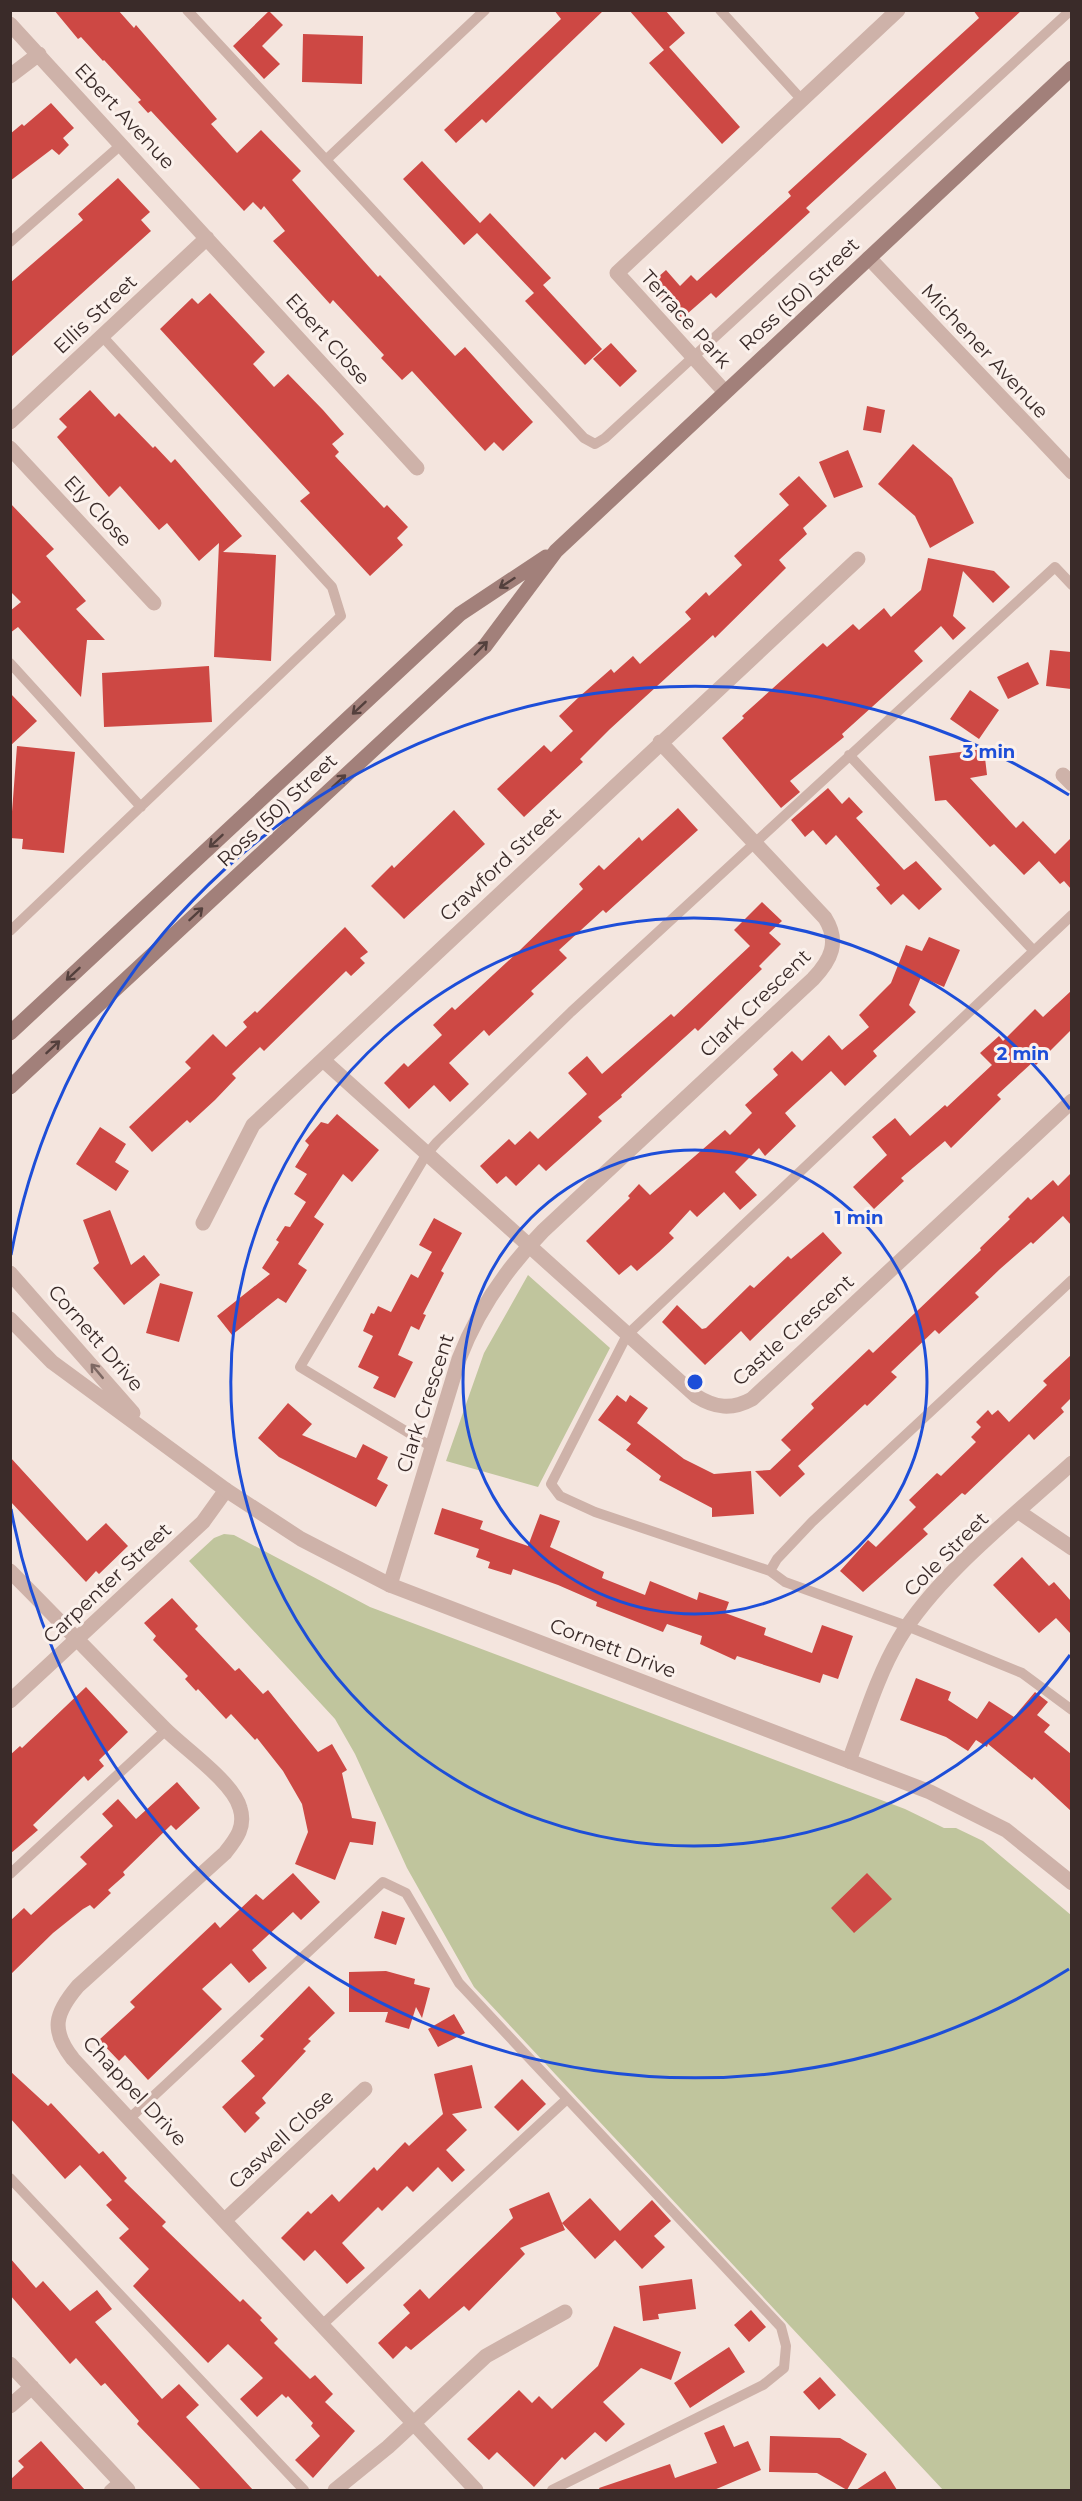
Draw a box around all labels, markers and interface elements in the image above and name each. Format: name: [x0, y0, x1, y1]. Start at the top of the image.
street label: Ebert Avenue: [70, 58, 180, 174]
street label: Ross (50) Street: [734, 232, 864, 356]
street label: Terrace Park: [636, 265, 736, 373]
street label: Ellis Street: [48, 269, 142, 359]
street label: Michener Avenue: [916, 279, 1054, 423]
street label: Ebert Close: [281, 288, 375, 390]
street label: Ely Close: [59, 470, 137, 552]
one-way arrow: [499, 577, 516, 589]
one-way arrow: [474, 641, 489, 656]
one-way arrow: [351, 701, 366, 715]
text: 3 min: [962, 741, 1015, 763]
street label: Ross (50) Street: [212, 748, 342, 872]
one-way arrow: [331, 774, 346, 788]
street label: Crawford Street: [434, 802, 566, 926]
one-way arrow: [209, 834, 224, 848]
one-way arrow: [189, 907, 204, 921]
street label: Clark Crescent: [695, 944, 815, 1062]
one-way arrow: [66, 967, 81, 981]
one-way arrow: [46, 1040, 61, 1054]
text: 2 min: [997, 1043, 1049, 1065]
text: 1 min: [835, 1207, 883, 1229]
street label: Castle Crescent: [727, 1269, 859, 1391]
street label: Cornett Drive: [43, 1280, 149, 1396]
street label: Clark Crescent: [391, 1330, 459, 1476]
one-way arrow: [91, 1363, 104, 1379]
centre of rings: [685, 1372, 705, 1392]
street label: Cole Street: [899, 1507, 993, 1601]
street label: Carpenter Street: [38, 1517, 176, 1649]
street label: Cornett Drive: [546, 1613, 680, 1683]
street label: Chappel Drive: [78, 2031, 192, 2151]
street label: Caswell Close: [224, 2084, 338, 2194]

